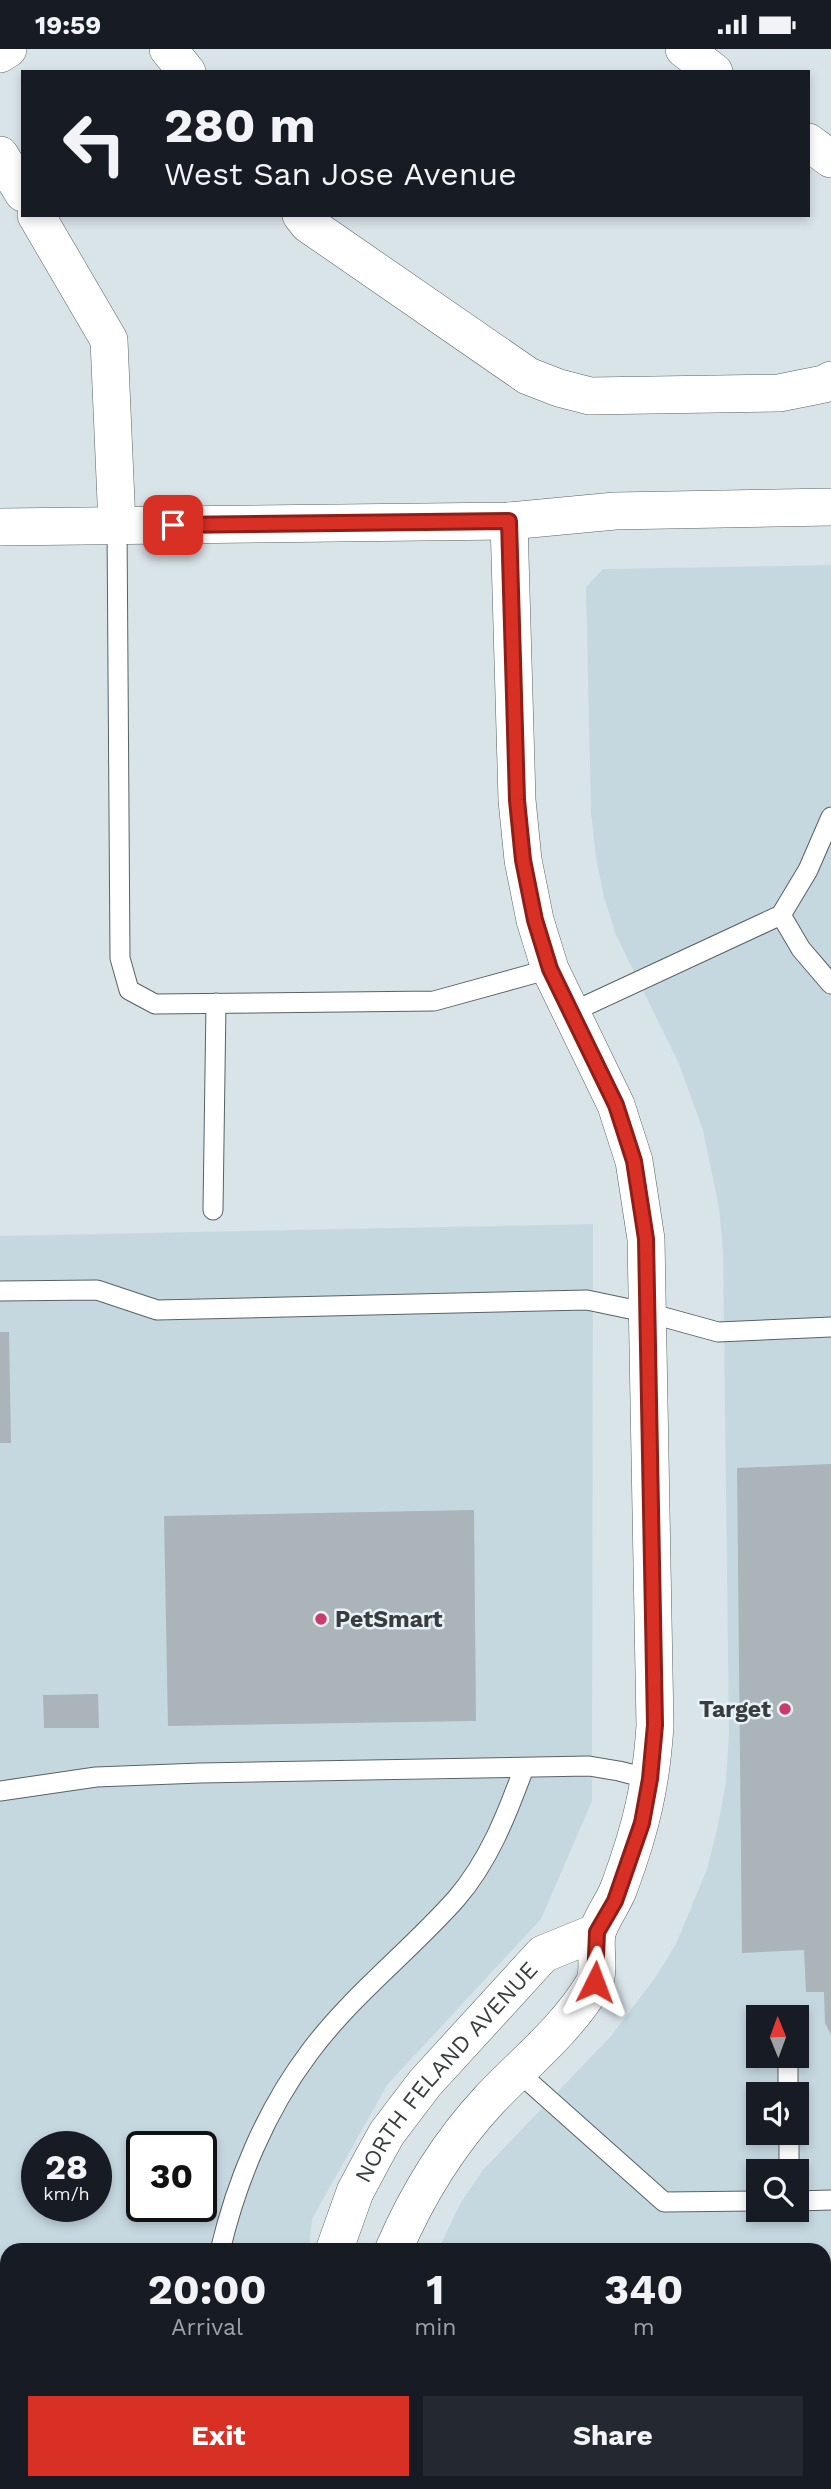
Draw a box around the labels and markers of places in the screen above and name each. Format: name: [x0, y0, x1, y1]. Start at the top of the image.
pin: [143, 495, 203, 555]
place label: PetSmart: [335, 1606, 443, 1633]
marker: PetSmart: [313, 1611, 329, 1627]
place label: Target: [699, 1696, 771, 1723]
marker: Target: [777, 1701, 793, 1717]

